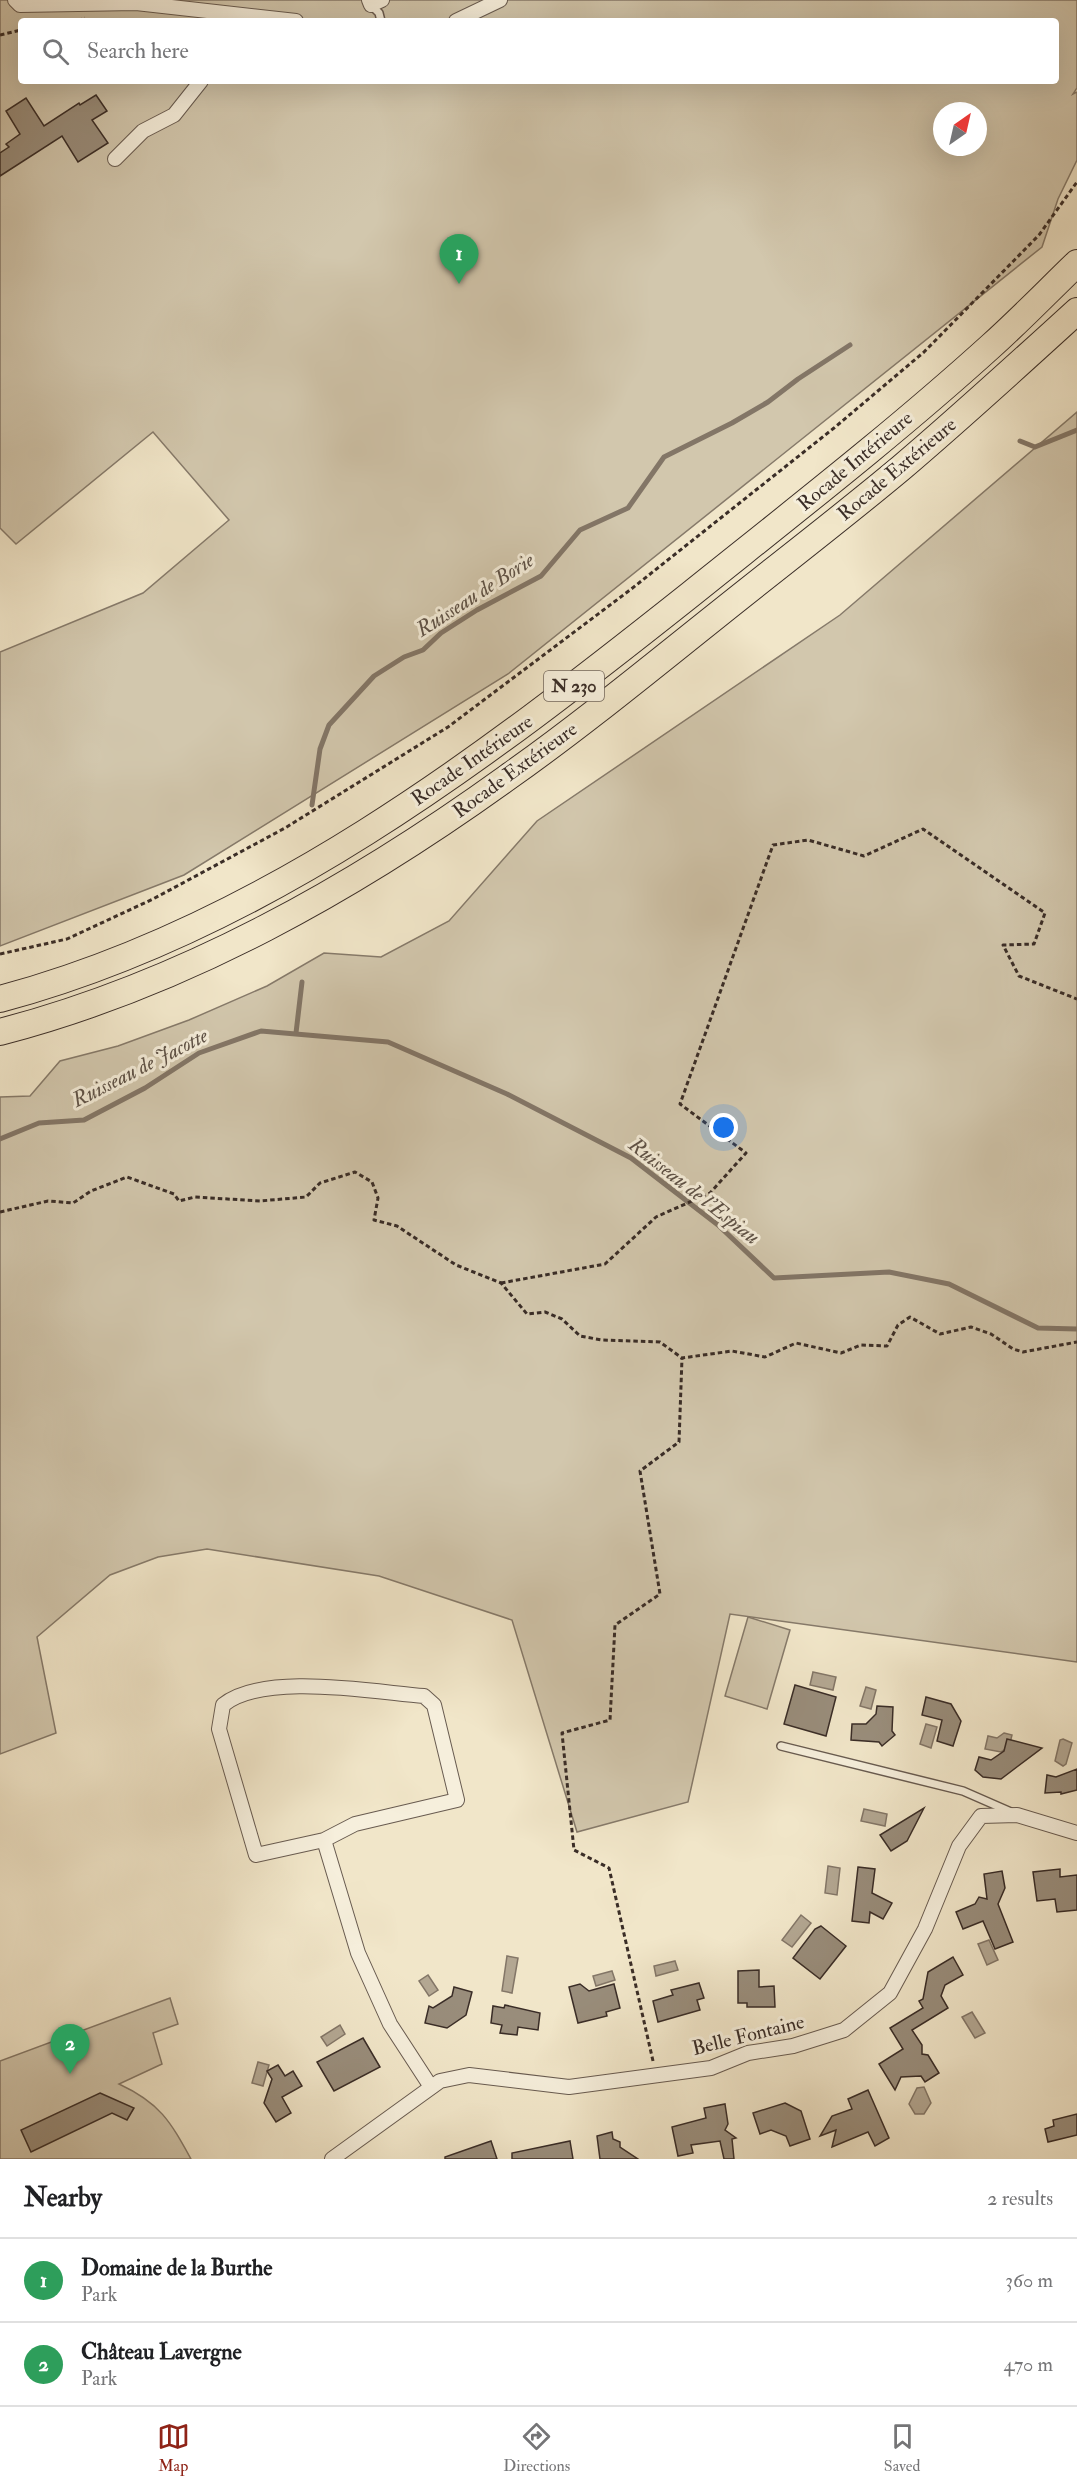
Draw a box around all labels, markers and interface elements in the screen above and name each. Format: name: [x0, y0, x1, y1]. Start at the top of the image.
search box: [18, 18, 1059, 84]
icon: search: [39, 35, 72, 68]
text: Search here: [87, 37, 189, 65]
north arrow: [933, 102, 987, 156]
pin: 1: [440, 234, 478, 284]
street label: Rocade Intérieure: [792, 406, 918, 516]
street label: Rocade Extérieure: [832, 412, 962, 526]
water label: Ruisseau de Borie: [410, 546, 540, 644]
road number: N 230: [544, 671, 604, 701]
street label: Rocade Intérieure: [406, 709, 538, 811]
street label: Rocade Extérieure: [448, 716, 582, 824]
water label: Ruisseau de Jacotte: [67, 1022, 213, 1114]
your location: [709, 1113, 738, 1142]
water label: Ruisseau de l'Espiau: [622, 1131, 765, 1251]
street label: Belle Fontaine: [689, 2009, 807, 2061]
pin: 2: [50, 2024, 90, 2074]
text: Nearby: [24, 2182, 102, 2214]
text: 2 results: [987, 2186, 1053, 2211]
text: Domaine de la Burthe: [81, 2254, 272, 2282]
text: 1: [40, 2268, 47, 2293]
text: 360 m: [1005, 2268, 1053, 2293]
text: Park: [81, 2282, 117, 2307]
text: Château Lavergne: [81, 2338, 242, 2366]
text: 2: [38, 2352, 49, 2377]
text: 470 m: [1004, 2352, 1053, 2377]
text: Park: [81, 2366, 117, 2391]
tab: Map: [157, 2420, 190, 2476]
tab: Directions: [503, 2420, 570, 2476]
tab: Saved: [884, 2420, 920, 2476]

